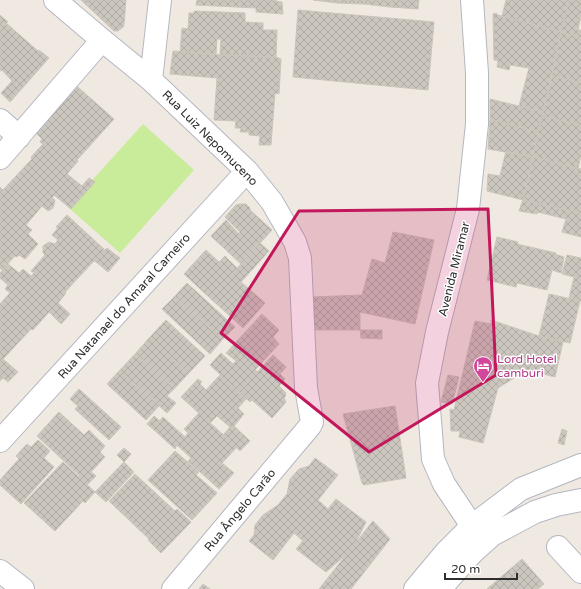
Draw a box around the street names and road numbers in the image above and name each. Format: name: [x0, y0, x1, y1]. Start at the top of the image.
street label: Rua Luiz Nepomuceno: [159, 87, 261, 189]
street label: Avenida Miramar: [435, 220, 473, 318]
street label: Rua Natanael do Amaral Carneiro: [55, 230, 193, 382]
street label: Rua Ângelo Carão: [201, 466, 279, 554]

